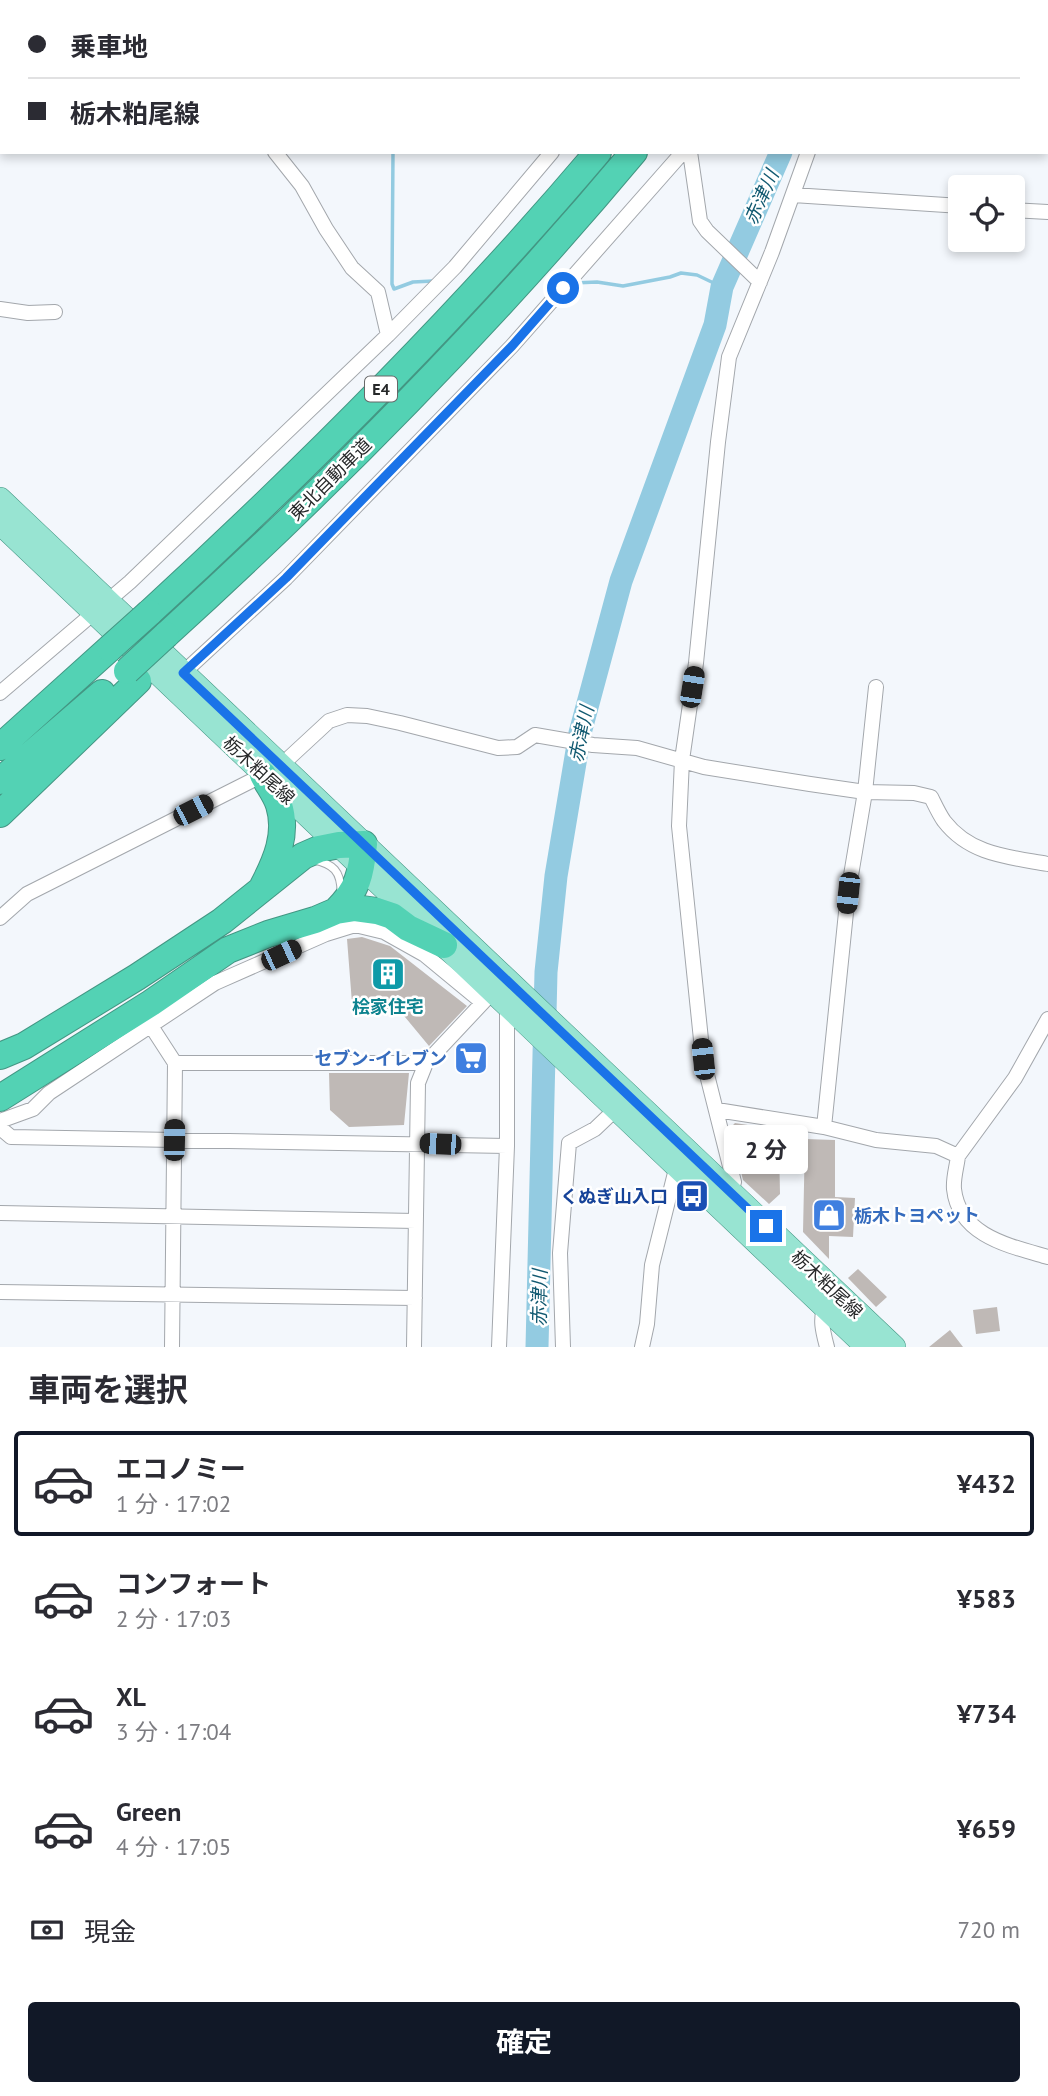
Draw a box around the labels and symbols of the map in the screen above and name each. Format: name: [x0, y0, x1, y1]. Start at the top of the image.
water label: 赤津川: [738, 164, 784, 228]
route start: [547, 272, 579, 304]
road number: E4: [365, 376, 397, 402]
street label: 東北自動車道: [284, 433, 376, 525]
car: [679, 665, 706, 709]
water label: 赤津川: [563, 702, 599, 764]
street label: 栃木粕尾線: [218, 731, 300, 809]
car: [170, 791, 217, 829]
car: [836, 871, 861, 915]
car: [258, 937, 305, 973]
building icon: 桧家住宅: [369, 955, 407, 993]
place label: 桧家住宅: [352, 995, 424, 1018]
car: [691, 1037, 716, 1081]
supermarket icon: セブン-イレブン: [452, 1039, 490, 1077]
place label: セブン-イレブン: [315, 1047, 447, 1070]
car: [164, 1119, 185, 1161]
callout: 2 分: [724, 1124, 808, 1174]
car: [419, 1133, 462, 1155]
bus stop icon: くぬぎ山入口: [673, 1177, 711, 1215]
place label: くぬぎ山入口: [560, 1185, 668, 1208]
shop icon: 栃木トヨペット: [810, 1196, 848, 1234]
place label: 栃木トヨペット: [854, 1204, 980, 1227]
route end: [750, 1210, 782, 1242]
street label: 栃木粕尾線: [786, 1245, 868, 1323]
water label: 赤津川: [527, 1267, 552, 1327]

